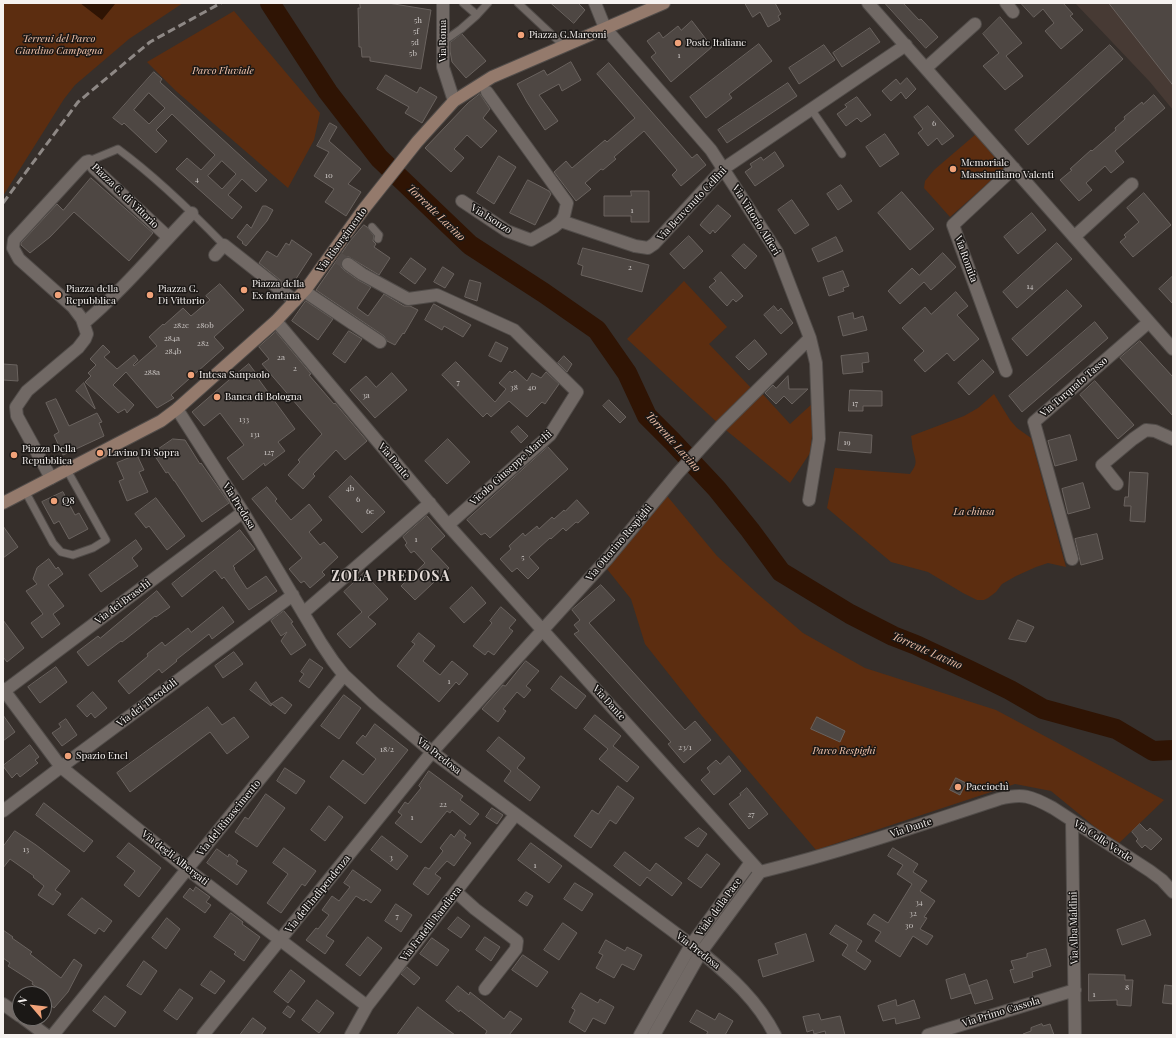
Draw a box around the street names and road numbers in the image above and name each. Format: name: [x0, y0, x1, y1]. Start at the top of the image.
street label: Via Roma: [437, 20, 449, 62]
street label: Piazza G. di Vittorio: [89, 161, 161, 231]
street label: Via Benvenuto Cellini: [655, 165, 729, 243]
street label: Via Vittorio Alfieri: [730, 183, 782, 257]
street label: Via Isonzo: [468, 202, 514, 236]
street label: Via Risorgimento: [314, 205, 370, 275]
street label: Via Romita: [952, 234, 980, 284]
street label: Via Torquato Tasso: [1038, 354, 1110, 420]
street label: Vicolo Giuseppe Marchi: [468, 428, 554, 508]
street label: Via Dante: [376, 441, 412, 481]
street label: Via Predosa: [220, 481, 258, 531]
street label: Via Ottorino Respighi: [584, 502, 654, 584]
street label: Via dei Braschi: [93, 577, 153, 627]
street label: Via dei Theodoli: [115, 676, 179, 730]
street label: Via Dante: [590, 683, 628, 723]
street label: Via Predosa: [415, 735, 463, 777]
street label: Via del Rinascimento: [195, 778, 263, 858]
street label: Via Dante: [889, 816, 933, 840]
street label: Via Colle Verde: [1071, 818, 1135, 864]
street label: Via degli Albergati: [139, 828, 211, 888]
street label: Via dell'Indipendenza: [283, 853, 353, 935]
street label: Viale della Pace: [694, 876, 744, 938]
street label: Via Fratelli Bandiera: [398, 884, 464, 964]
street label: Via Alba Maldini: [1067, 892, 1081, 964]
street label: Via Predosa: [674, 930, 722, 972]
street label: Via Primo Cassola: [961, 994, 1041, 1030]

